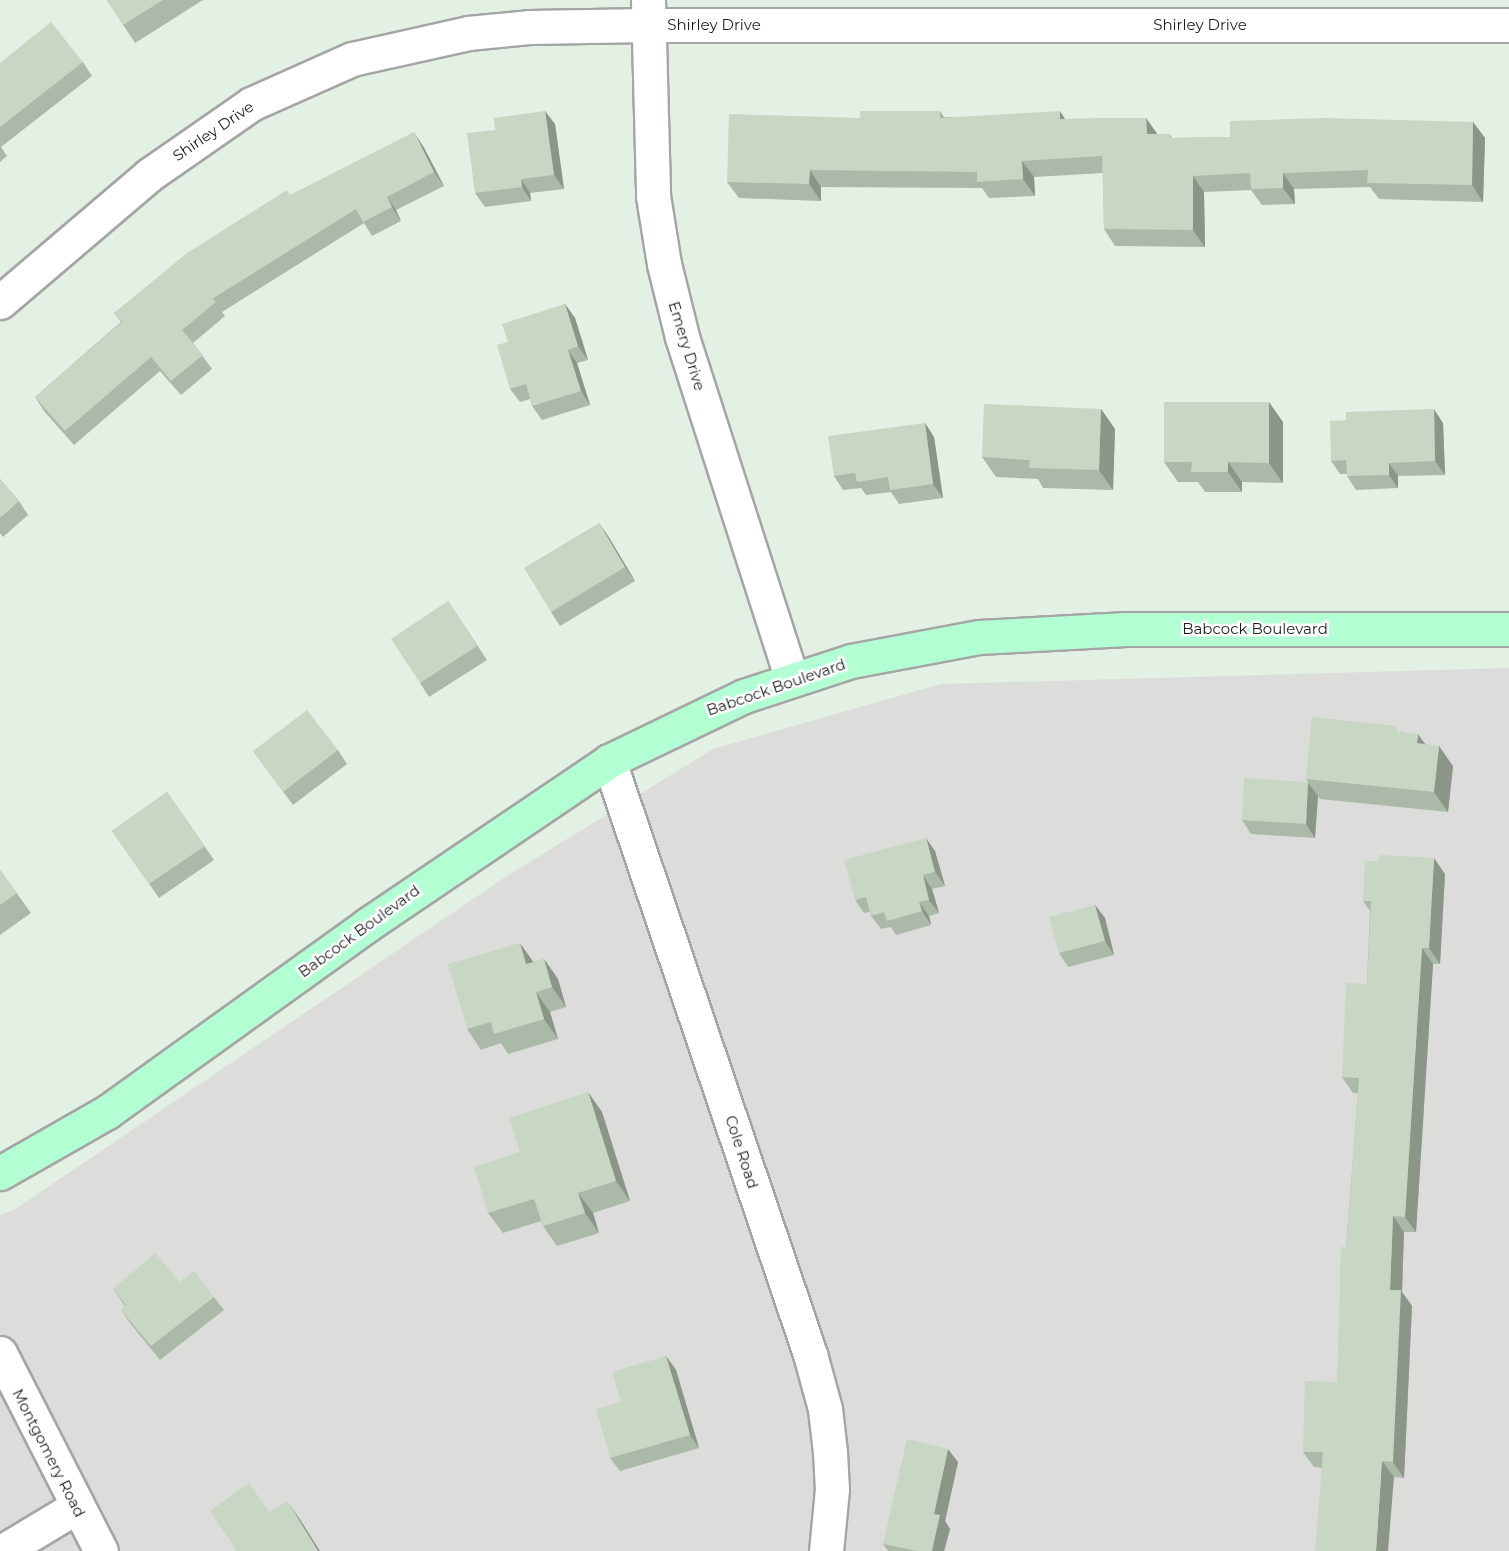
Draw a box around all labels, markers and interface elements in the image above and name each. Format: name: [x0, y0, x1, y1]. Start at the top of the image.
street label: Shirley Drive: [667, 16, 761, 34]
street label: Shirley Drive: [1153, 16, 1247, 34]
street label: Shirley Drive: [169, 97, 257, 165]
street label: Emery Drive: [665, 299, 709, 393]
street label: Babcock Boulevard: [1182, 620, 1328, 638]
street label: Babcock Boulevard: [704, 655, 848, 719]
street label: Babcock Boulevard: [295, 881, 423, 981]
street label: Cole Road: [722, 1113, 762, 1191]
street label: Montgomery Road: [9, 1386, 89, 1520]

